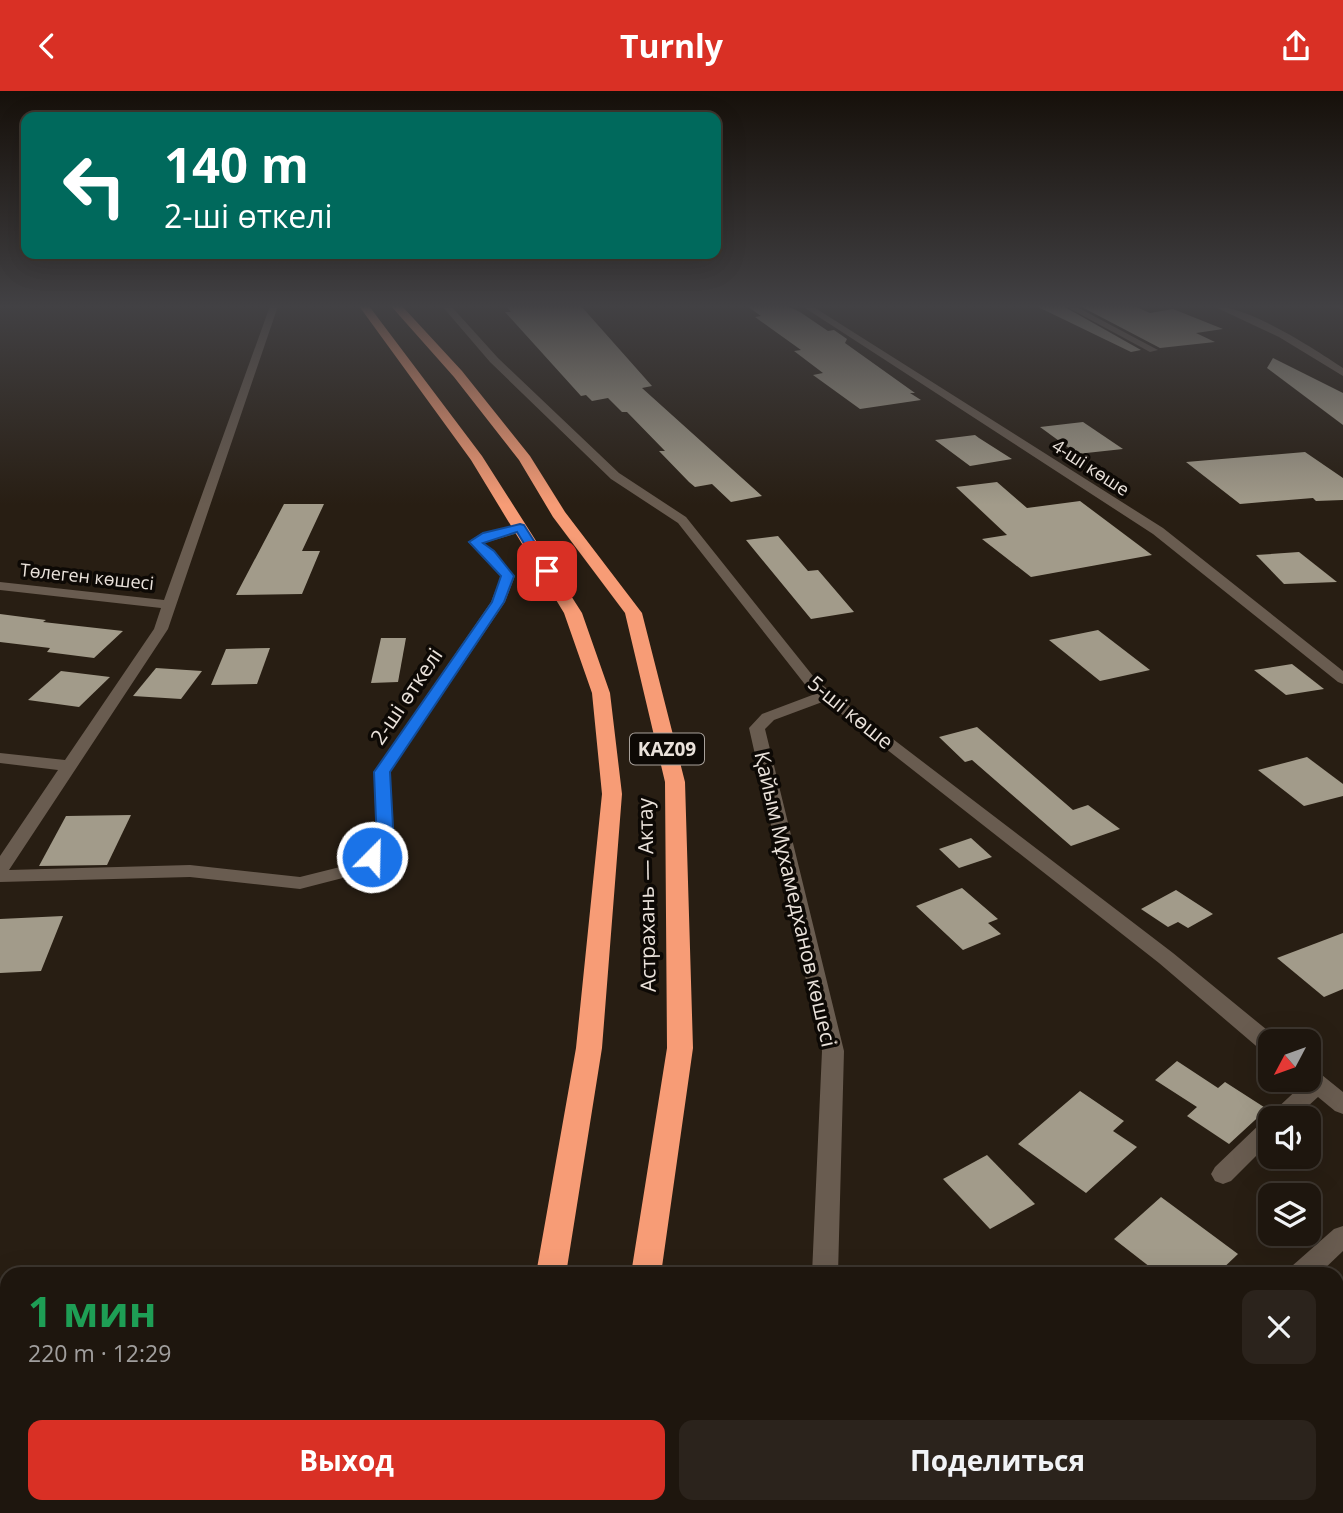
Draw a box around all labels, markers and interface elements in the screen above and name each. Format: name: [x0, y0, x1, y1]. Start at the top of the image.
text: Turnly: [620, 24, 723, 67]
icon: back: [28, 27, 66, 65]
icon: share: [1277, 27, 1315, 65]
text: 140 m: [164, 131, 309, 197]
icon: left: [49, 140, 140, 231]
text: 2-ші өткелі: [164, 194, 333, 237]
street label: 4-шi көше: [1048, 433, 1134, 501]
pin: [517, 541, 577, 601]
icon: arrive: [528, 552, 566, 590]
street label: Төлеген көшесі: [19, 557, 155, 595]
street label: 2-ші өткелі: [363, 642, 449, 750]
street label: 5-шi көше: [802, 669, 900, 755]
road number: KAZ09: [630, 733, 704, 765]
street label: Қайым Мұхамедханов көшесi: [748, 748, 844, 1050]
street label: Астрахань — Актау: [630, 797, 662, 992]
position arrow: [335, 820, 409, 894]
north arrow: [1258, 1029, 1321, 1092]
map controls: [1258, 1029, 1321, 1246]
button: sound: [1258, 1106, 1321, 1169]
button: layers: [1258, 1183, 1321, 1246]
text: 1 мин: [28, 1282, 156, 1339]
button: close: [1242, 1290, 1316, 1364]
text: 220 m · 12:29: [28, 1337, 171, 1369]
button: Выход: [28, 1420, 665, 1500]
button: Поделиться: [679, 1420, 1316, 1500]

